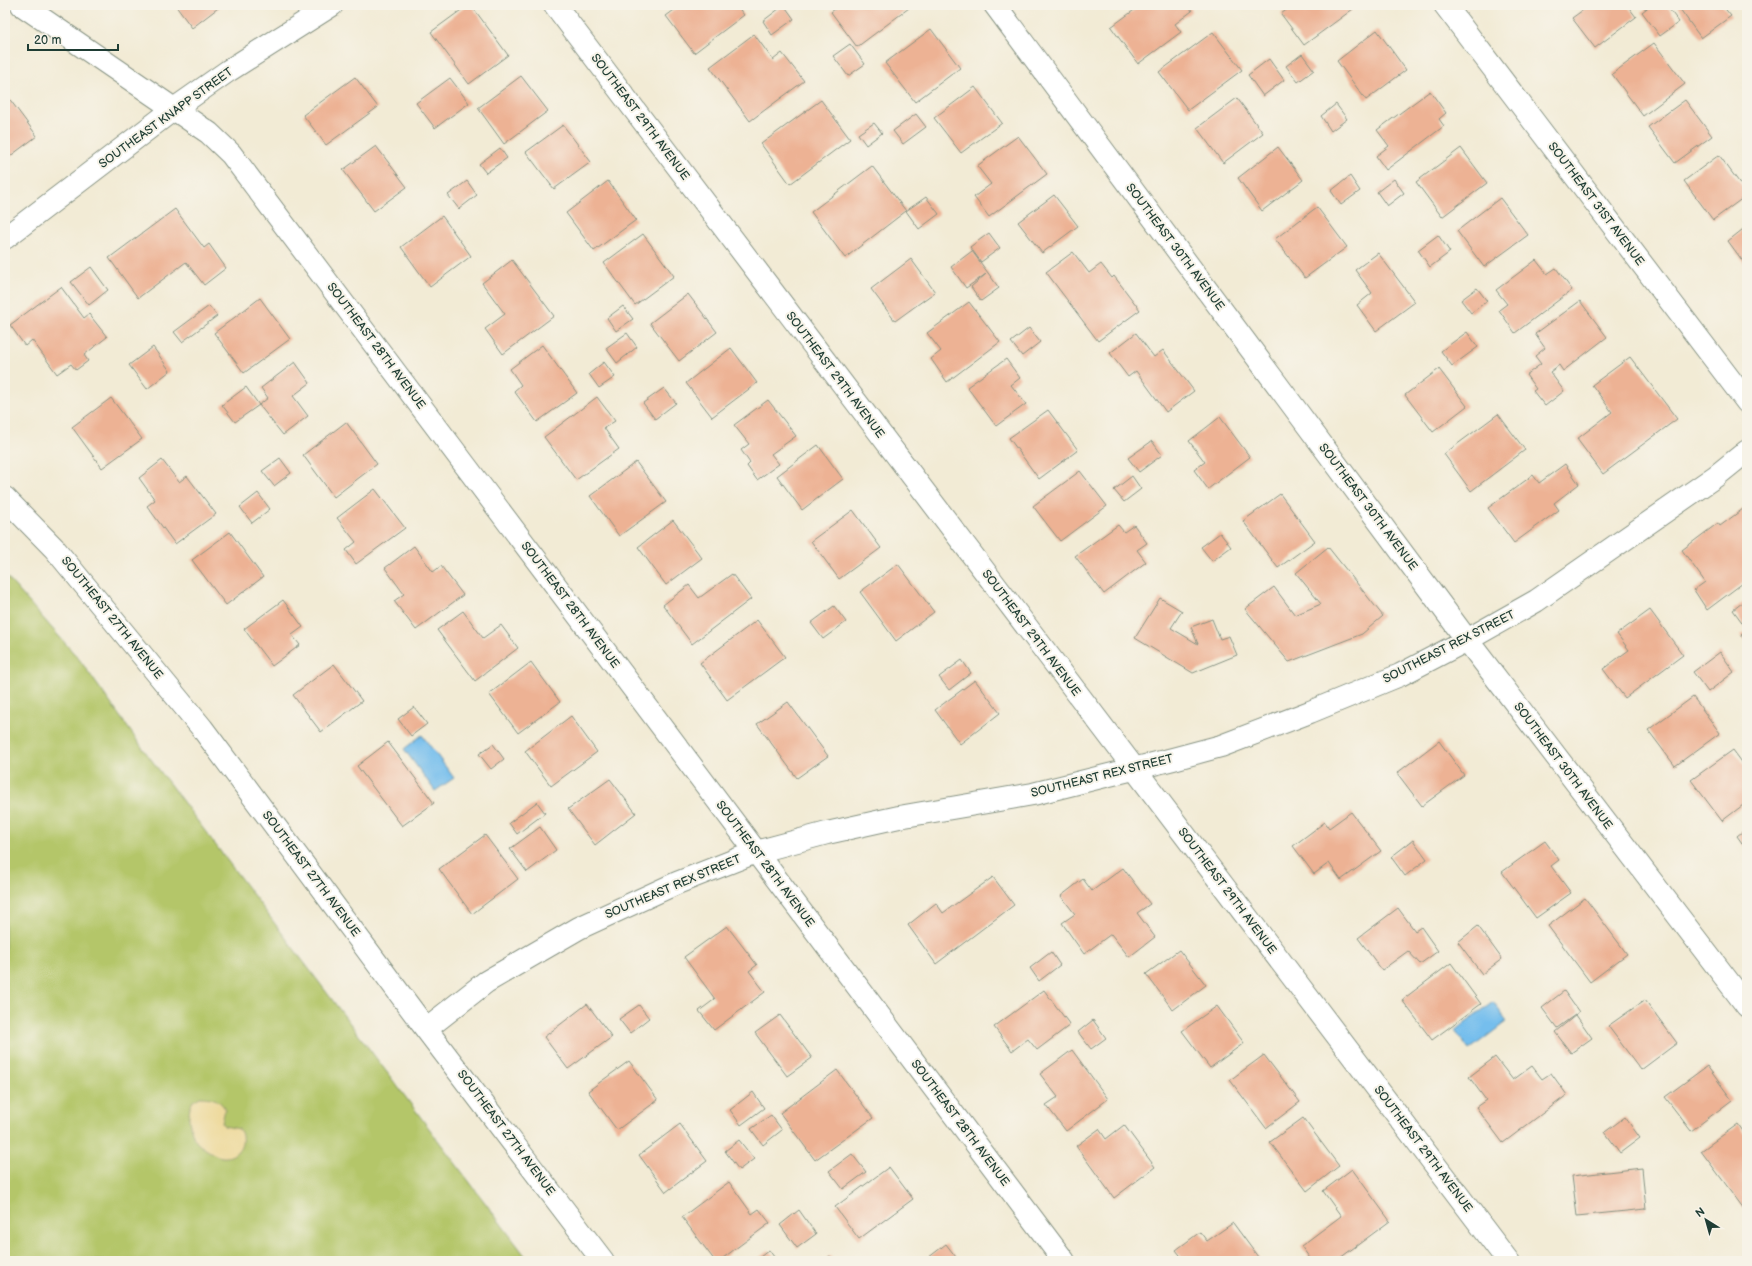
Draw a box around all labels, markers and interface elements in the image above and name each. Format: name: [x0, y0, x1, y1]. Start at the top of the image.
scale bar: [28, 26, 118, 52]
text: 20 m: [34, 33, 61, 48]
street label: SOUTHEAST 29TH AVENUE: [588, 51, 693, 183]
street label: SOUTHEAST KNAPP STREET: [96, 64, 237, 172]
street label: SOUTHEAST 31ST AVENUE: [1545, 139, 1647, 269]
street label: SOUTHEAST 30TH AVENUE: [1122, 181, 1228, 313]
street label: SOUTHEAST 28TH AVENUE: [324, 280, 429, 412]
street label: SOUTHEAST 29TH AVENUE: [783, 309, 888, 441]
street label: SOUTHEAST 30TH AVENUE: [1315, 441, 1421, 573]
street label: SOUTHEAST 28TH AVENUE: [518, 539, 623, 671]
street label: SOUTHEAST 27TH AVENUE: [58, 554, 166, 682]
street label: SOUTHEAST 29TH AVENUE: [979, 567, 1084, 699]
street label: SOUTHEAST REX STREET: [1381, 607, 1518, 687]
street label: SOUTHEAST 30TH AVENUE: [1510, 700, 1616, 832]
street label: SOUTHEAST REX STREET: [1029, 751, 1175, 801]
street label: SOUTHEAST 28TH AVENUE: [713, 798, 818, 930]
street label: SOUTHEAST 27TH AVENUE: [259, 808, 363, 940]
street label: SOUTHEAST 29TH AVENUE: [1175, 825, 1280, 957]
street label: SOUTHEAST REX STREET: [603, 851, 744, 922]
street label: SOUTHEAST 28TH AVENUE: [908, 1057, 1013, 1189]
street label: SOUTHEAST 27TH AVENUE: [454, 1067, 558, 1199]
street label: SOUTHEAST 29TH AVENUE: [1371, 1083, 1476, 1215]
north arrow: [1686, 1200, 1726, 1240]
text: N: [1693, 1205, 1707, 1220]

